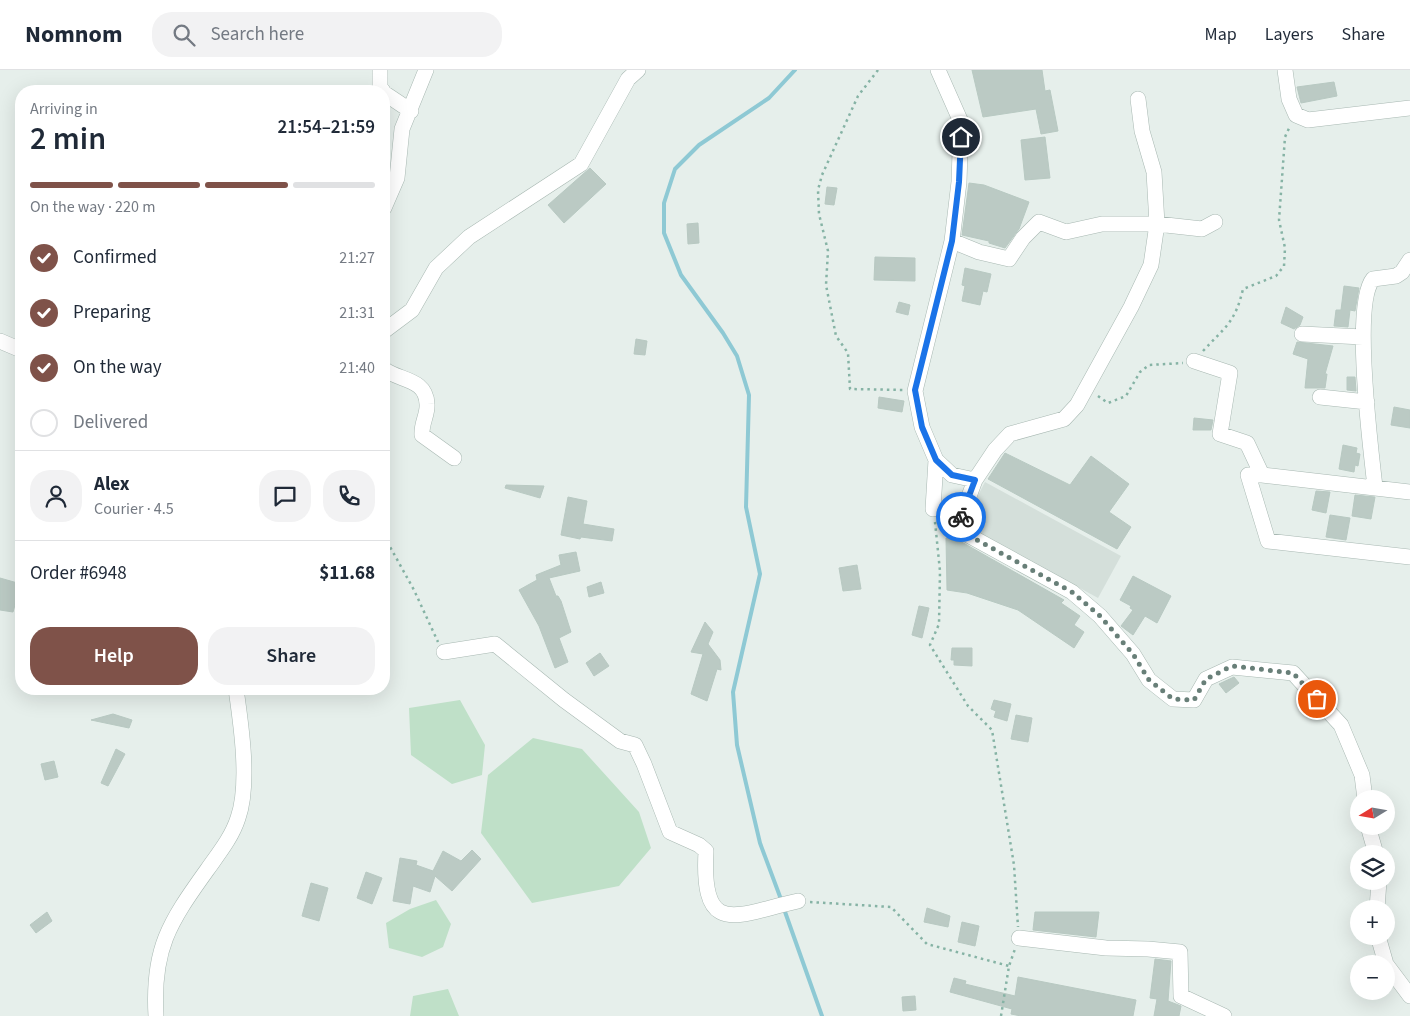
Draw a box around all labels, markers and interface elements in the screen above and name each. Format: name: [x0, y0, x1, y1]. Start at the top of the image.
search box: [152, 12, 502, 57]
text: Nomnom: [25, 17, 122, 52]
icon: search: [170, 21, 198, 49]
text: Search here: [210, 21, 304, 48]
text: Map: [1205, 22, 1237, 47]
text: Layers: [1265, 22, 1314, 47]
text: Share: [1342, 22, 1385, 47]
text: Arriving in: [30, 98, 98, 120]
text: 21:54–21:59: [277, 114, 375, 141]
text: 2 min: [30, 116, 106, 162]
pin: [940, 116, 982, 158]
icon: home: [947, 123, 975, 151]
text: On the way · 220 m: [30, 196, 155, 218]
icon: check: [30, 244, 58, 272]
text: Confirmed: [73, 244, 157, 271]
text: 21:27: [339, 247, 375, 269]
icon: check: [30, 299, 58, 327]
text: Preparing: [73, 299, 151, 326]
text: 21:31: [339, 302, 375, 324]
icon: check: [30, 354, 58, 382]
text: On the way: [73, 354, 162, 381]
text: 21:40: [339, 357, 375, 379]
text: Delivered: [73, 409, 148, 436]
button: person: [30, 470, 82, 522]
button: chat: [259, 470, 311, 522]
button: phone: [323, 470, 375, 522]
text: Alex: [94, 471, 130, 498]
courier: [936, 492, 986, 542]
text: Courier · 4.5: [94, 498, 174, 520]
icon: bike: [947, 503, 975, 531]
text: Order #6948: [30, 560, 127, 587]
text: $11.68: [319, 560, 375, 587]
button: Help: [30, 627, 198, 685]
button: Share: [208, 627, 375, 685]
pin: [1296, 678, 1338, 720]
icon: bag: [1303, 685, 1331, 713]
north arrow: [1350, 790, 1395, 835]
map controls: [1350, 790, 1395, 1000]
button: layers: [1350, 845, 1395, 890]
button: +: [1350, 900, 1395, 945]
button: −: [1350, 955, 1395, 1000]

